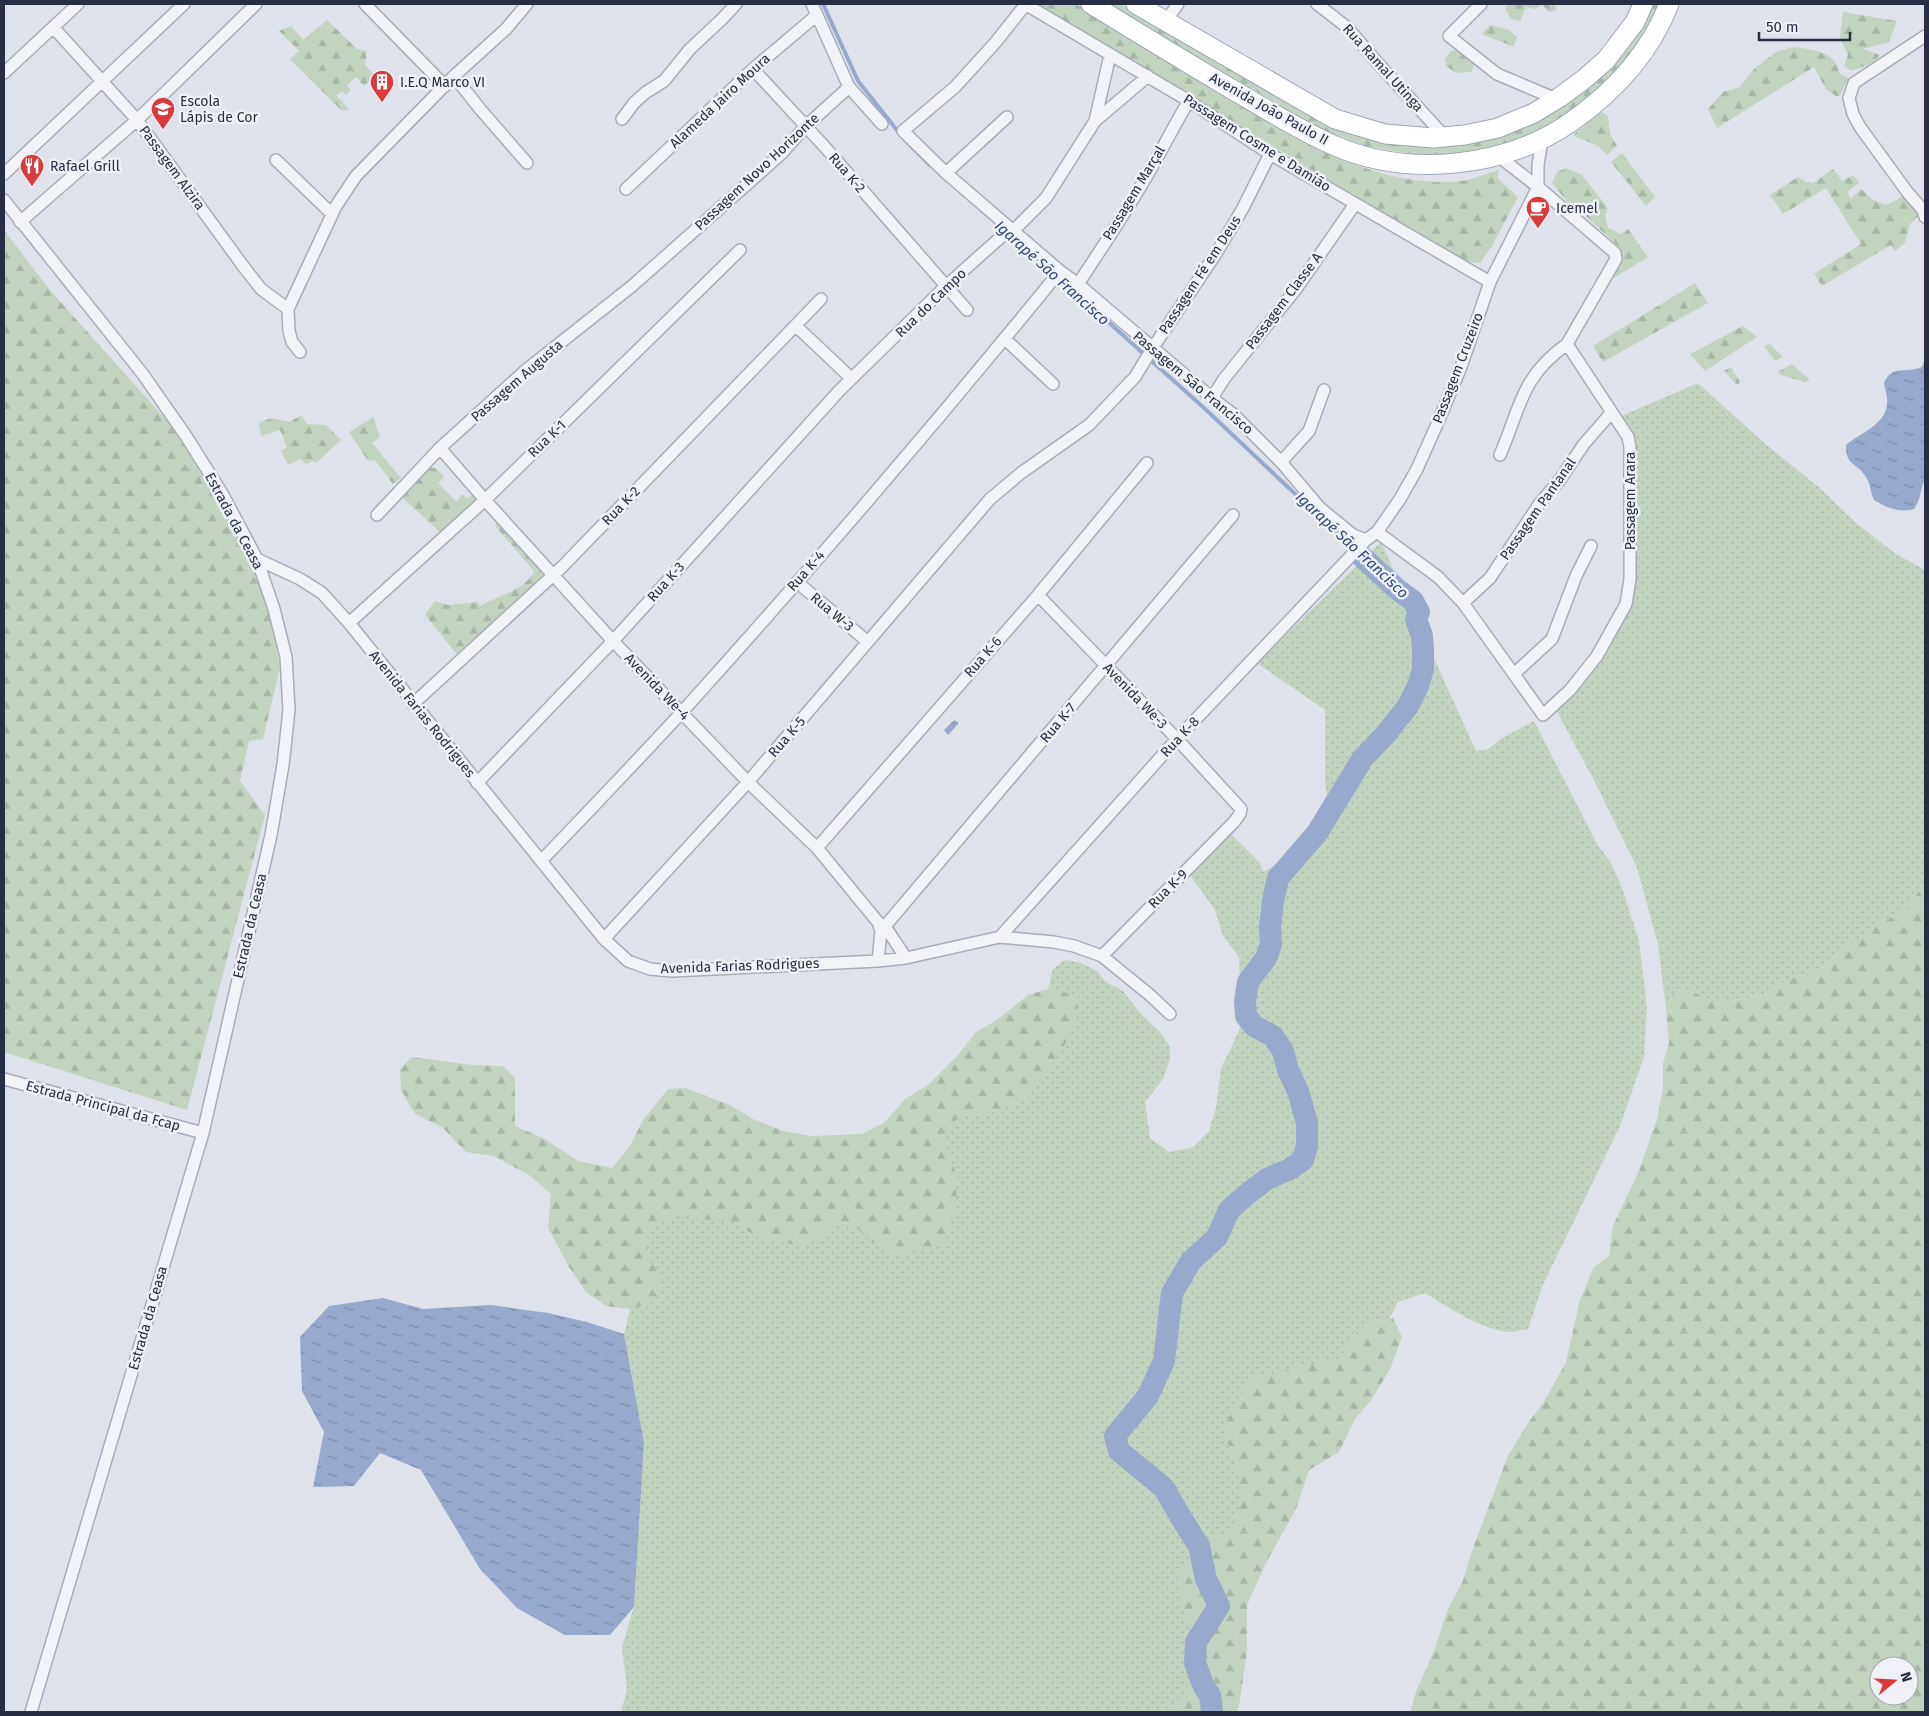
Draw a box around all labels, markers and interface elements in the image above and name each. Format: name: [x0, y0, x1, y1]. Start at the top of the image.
scale bar: [1759, 10, 1850, 42]
text: 50 m: [1766, 18, 1799, 36]
street label: Rua Ramal Utinga: [1339, 21, 1427, 115]
street label: Alameda Jairo Moura: [666, 50, 774, 152]
building icon: I.E.Q Marco VI: [369, 69, 395, 103]
street label: Avenida João Paulo II: [1207, 69, 1331, 149]
place label: I.E.Q Marco VI: [400, 74, 485, 91]
street label: Passagem Cosme e Damião: [1180, 91, 1334, 195]
place label: Escola Lápis de Cor: [180, 93, 258, 126]
school or university icon: Escola Lápis de Cor: [150, 96, 176, 130]
street label: Passagem Novo Horizonte: [691, 110, 823, 234]
street label: Passagem Alzira: [136, 122, 208, 214]
street label: Passagem Marçal: [1099, 143, 1169, 243]
street label: Rua K-2: [825, 150, 869, 197]
restaurant icon: Rafael Grill: [19, 153, 45, 187]
place label: Rafael Grill: [50, 158, 120, 175]
cafe icon: Icemel: [1525, 195, 1551, 229]
place label: Icemel: [1556, 200, 1598, 217]
street label: Passagem Fé em Deus: [1155, 212, 1245, 337]
water label: Igarapé São Francisco: [991, 217, 1113, 329]
street label: Passagem Classe A: [1242, 249, 1326, 353]
street label: Rua do Campo: [892, 265, 970, 341]
street label: Passagem Cruzeiro: [1429, 310, 1487, 426]
street label: Passagem São Francisco: [1129, 328, 1257, 438]
street label: Passagem Augusta: [468, 337, 566, 425]
street label: Rua K-1: [524, 417, 570, 461]
street label: Passagem Arara: [1622, 452, 1639, 550]
street label: Passagem Pantanal: [1496, 455, 1580, 563]
street label: Estrada da Ceasa: [201, 470, 267, 572]
street label: Rua K-2: [598, 483, 644, 529]
water label: Igarapé São Francisco: [1292, 488, 1412, 602]
street label: Rua K-4: [784, 547, 829, 595]
street label: Rua K-3: [644, 559, 688, 605]
street label: Rua W-3: [807, 589, 857, 635]
street label: Rua K-6: [961, 633, 1005, 681]
street label: Avenida Farias Rodrigues: [365, 647, 479, 781]
street label: Avenida We-4: [621, 650, 693, 724]
street label: Avenida We-3: [1099, 659, 1171, 733]
street label: Rua K-7: [1036, 700, 1080, 746]
street label: Rua K-5: [765, 713, 809, 761]
street label: Rua K-8: [1157, 713, 1203, 761]
street label: Rua K-9: [1145, 866, 1191, 912]
street label: Estrada da Ceasa: [230, 872, 270, 980]
street label: Avenida Farias Rodrigues: [660, 955, 820, 977]
street label: Estrada Principal da Fcap: [24, 1077, 182, 1135]
street label: Estrada da Ceasa: [125, 1264, 171, 1372]
north arrow: [1869, 1656, 1919, 1706]
text: N: [1896, 1670, 1915, 1684]

